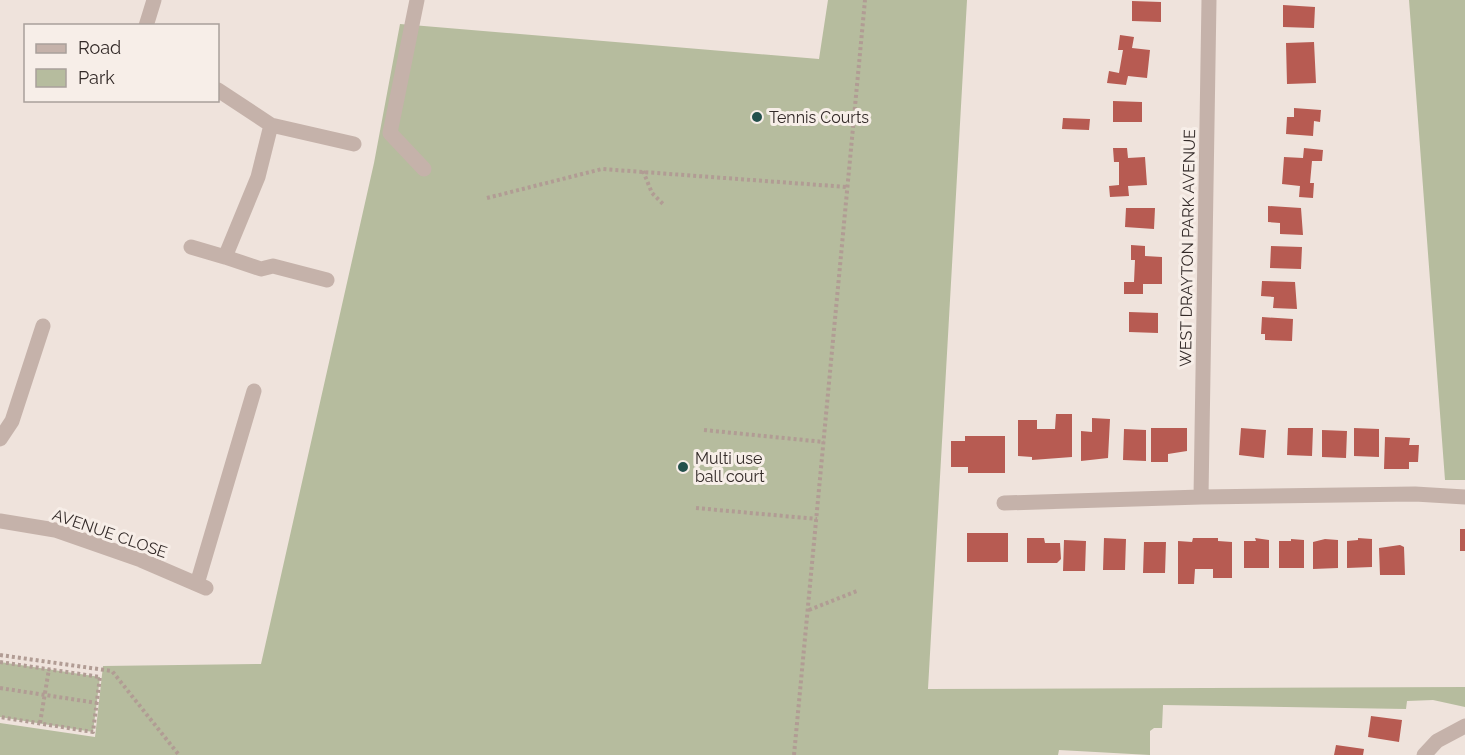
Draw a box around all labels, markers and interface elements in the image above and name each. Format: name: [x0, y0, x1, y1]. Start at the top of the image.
legend: [24, 24, 219, 102]
text: Road: [78, 37, 121, 58]
text: Park: [78, 67, 115, 88]
place label: Tennis Courts: [769, 108, 869, 127]
marker: Tennis Courts: [750, 110, 764, 124]
street label: WEST DRAYTON PARK AVENUE: [1176, 129, 1199, 367]
place label: Multi use ball court: [695, 449, 765, 486]
marker: Multi use ball court: [676, 460, 690, 474]
street label: AVENUE CLOSE: [50, 505, 170, 562]

